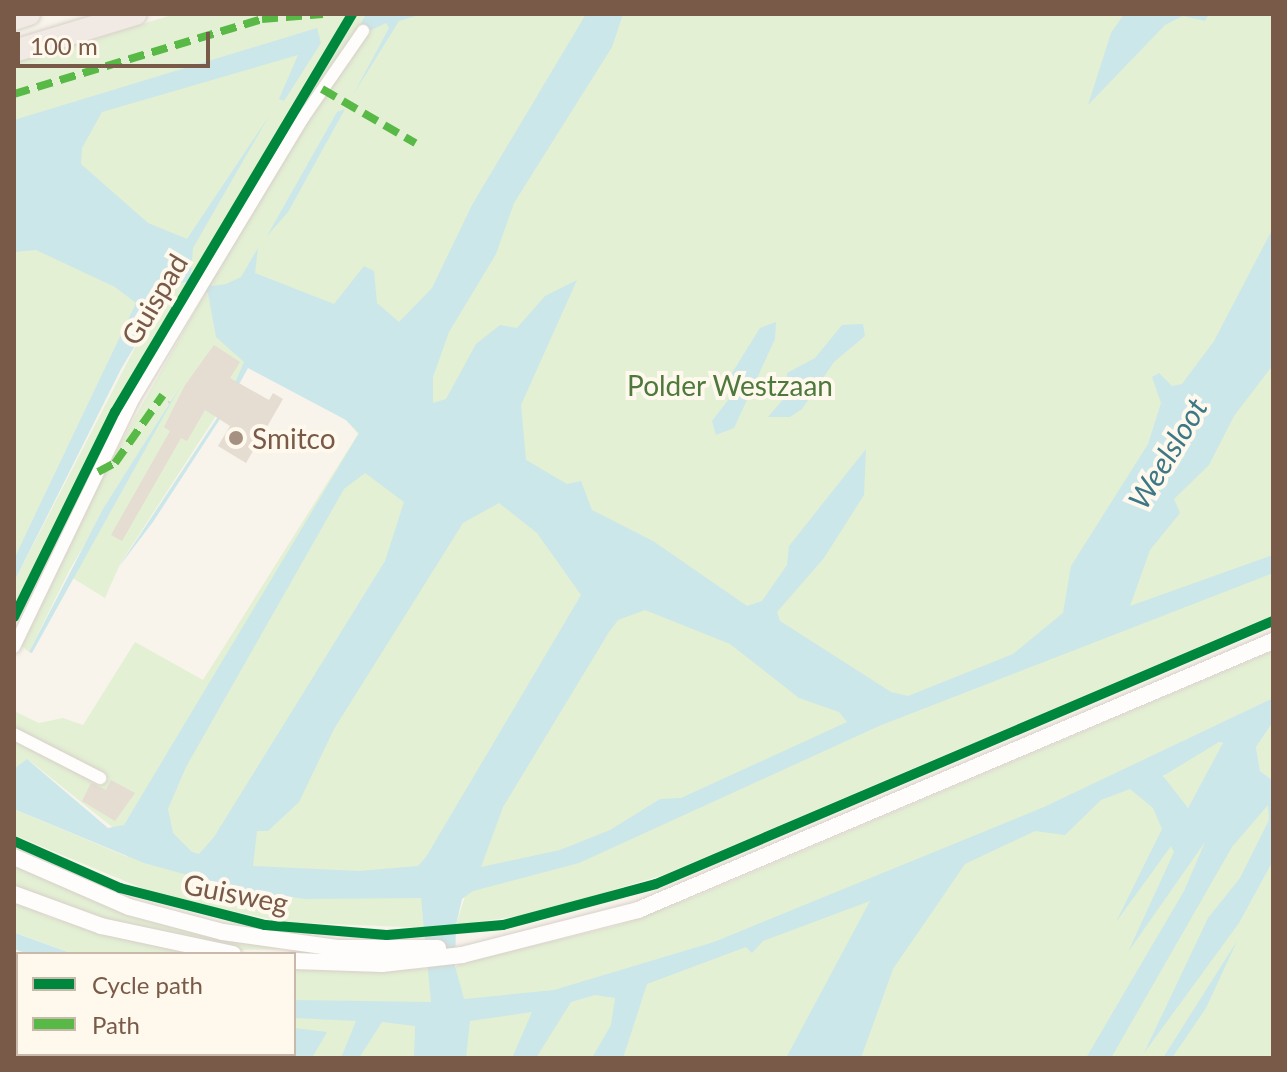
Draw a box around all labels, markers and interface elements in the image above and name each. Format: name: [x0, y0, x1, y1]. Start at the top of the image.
scale bar: [20, 16, 214, 66]
text: 100 m: [30, 31, 98, 60]
street label: Guispad: [114, 248, 194, 350]
park label: Polder Westzaan: [627, 368, 833, 402]
water label: Weelsloot: [1120, 391, 1214, 515]
place label: Smitco: [252, 421, 336, 455]
marker: Smitco: [227, 429, 245, 447]
street label: Guisweg: [181, 866, 291, 920]
legend: [16, 952, 296, 1056]
text: Cycle path: [92, 970, 203, 999]
text: Path: [92, 1010, 140, 1039]

